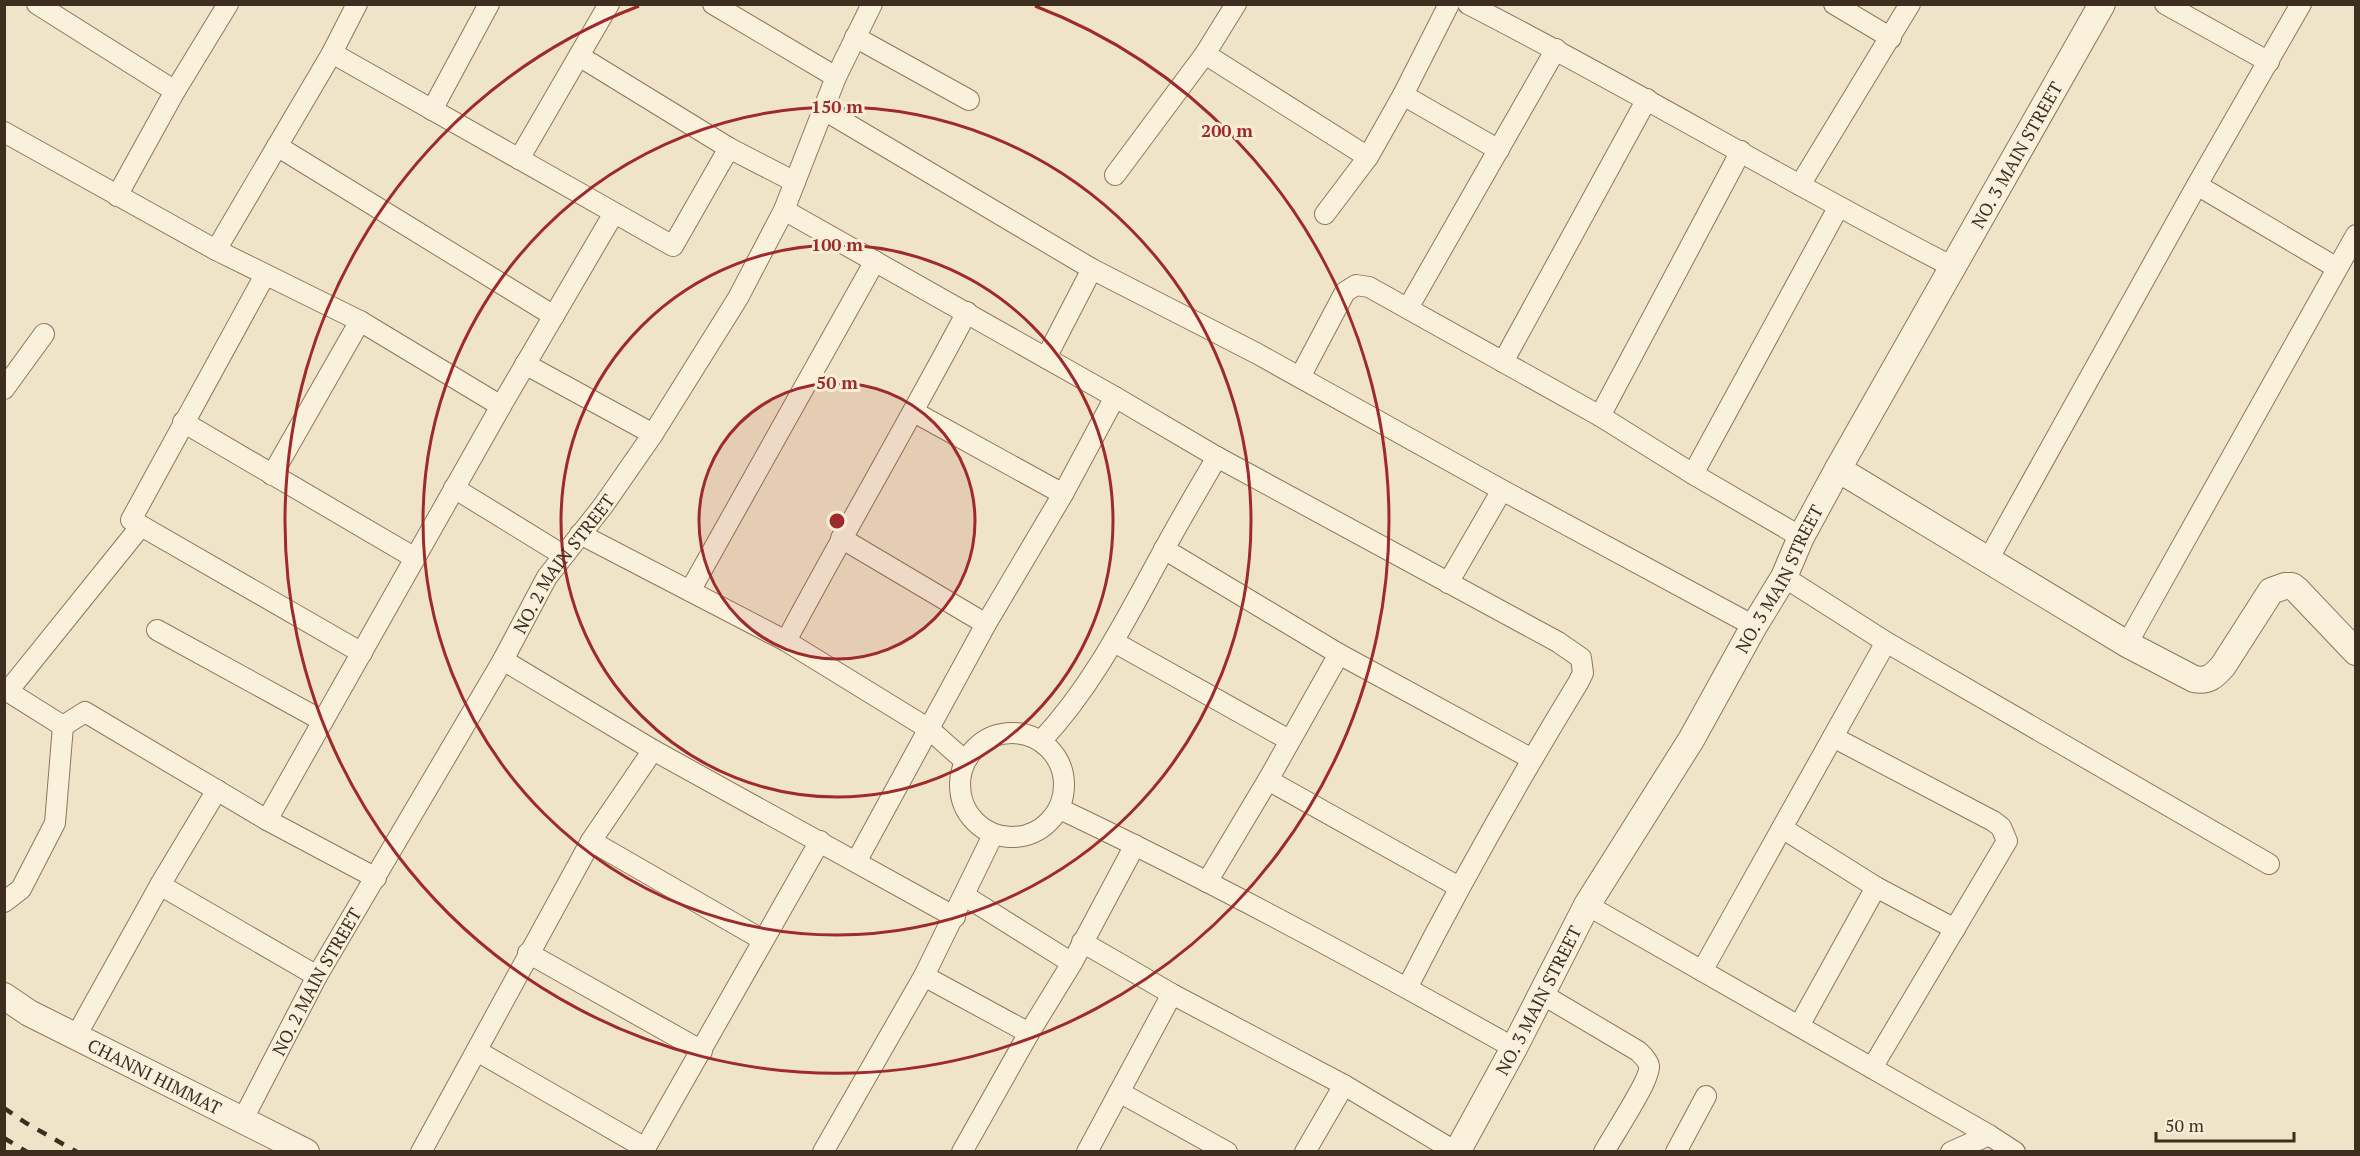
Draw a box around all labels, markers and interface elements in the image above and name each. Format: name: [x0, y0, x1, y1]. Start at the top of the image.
street label: NO. 3 MAIN STREET: [1965, 77, 2068, 233]
text: 150 m: [811, 94, 863, 118]
text: 200 m: [1201, 118, 1253, 142]
text: 100 m: [811, 232, 863, 256]
text: 50 m: [816, 370, 858, 394]
street label: NO. 2 MAIN STREET: [507, 489, 620, 638]
street label: NO. 3 MAIN STREET: [1730, 500, 1828, 657]
centre of rings: [827, 511, 847, 531]
street label: NO. 2 MAIN STREET: [266, 903, 367, 1059]
street label: NO. 3 MAIN STREET: [1490, 922, 1586, 1079]
street label: CHANNI HIMMAT: [84, 1032, 226, 1120]
scale bar: [2156, 1105, 2294, 1143]
text: 50 m: [2165, 1113, 2205, 1137]

